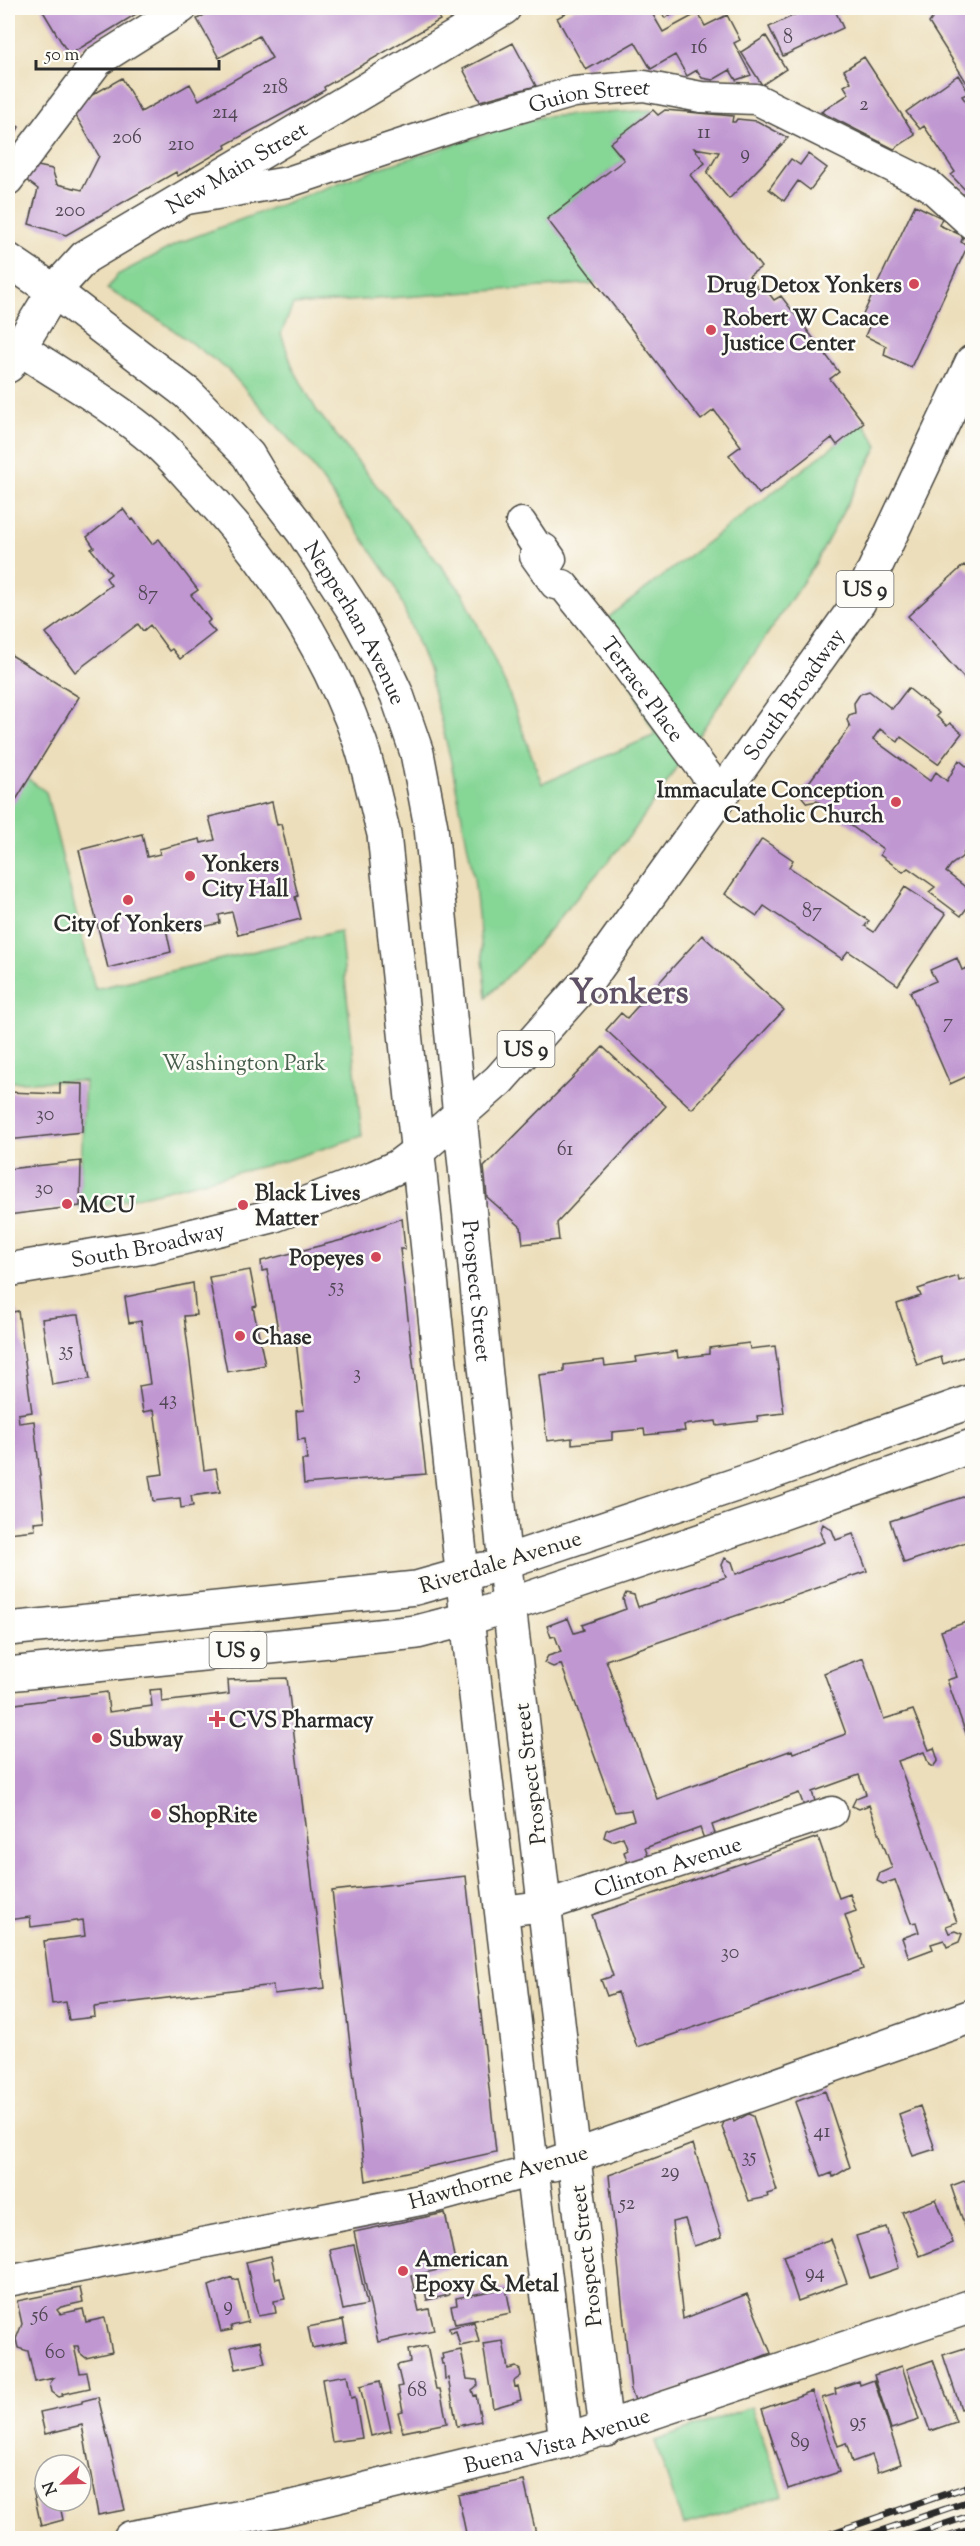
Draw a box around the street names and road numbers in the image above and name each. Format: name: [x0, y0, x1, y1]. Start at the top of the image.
street label: Guion Street: [525, 73, 653, 123]
street label: New Main Street: [161, 115, 315, 224]
street label: Nepperhan Avenue: [294, 536, 412, 710]
road number: US 9: [836, 571, 894, 607]
street label: South Broadway: [737, 623, 854, 769]
street label: Terrace Place: [591, 631, 691, 750]
road number: US 9: [498, 1031, 554, 1067]
street label: South Broadway: [69, 1215, 229, 1278]
street label: Prospect Street: [451, 1219, 498, 1364]
street label: Riverdale Avenue: [416, 1524, 586, 1604]
road number: US 9: [210, 1632, 266, 1668]
street label: Prospect Street: [507, 1701, 557, 1846]
street label: Clinton Avenue: [590, 1830, 746, 1908]
street label: Hawthorne Avenue: [405, 2138, 592, 2220]
street label: Prospect Street: [563, 2183, 613, 2328]
street label: Buena Vista Avenue: [461, 2401, 655, 2484]

